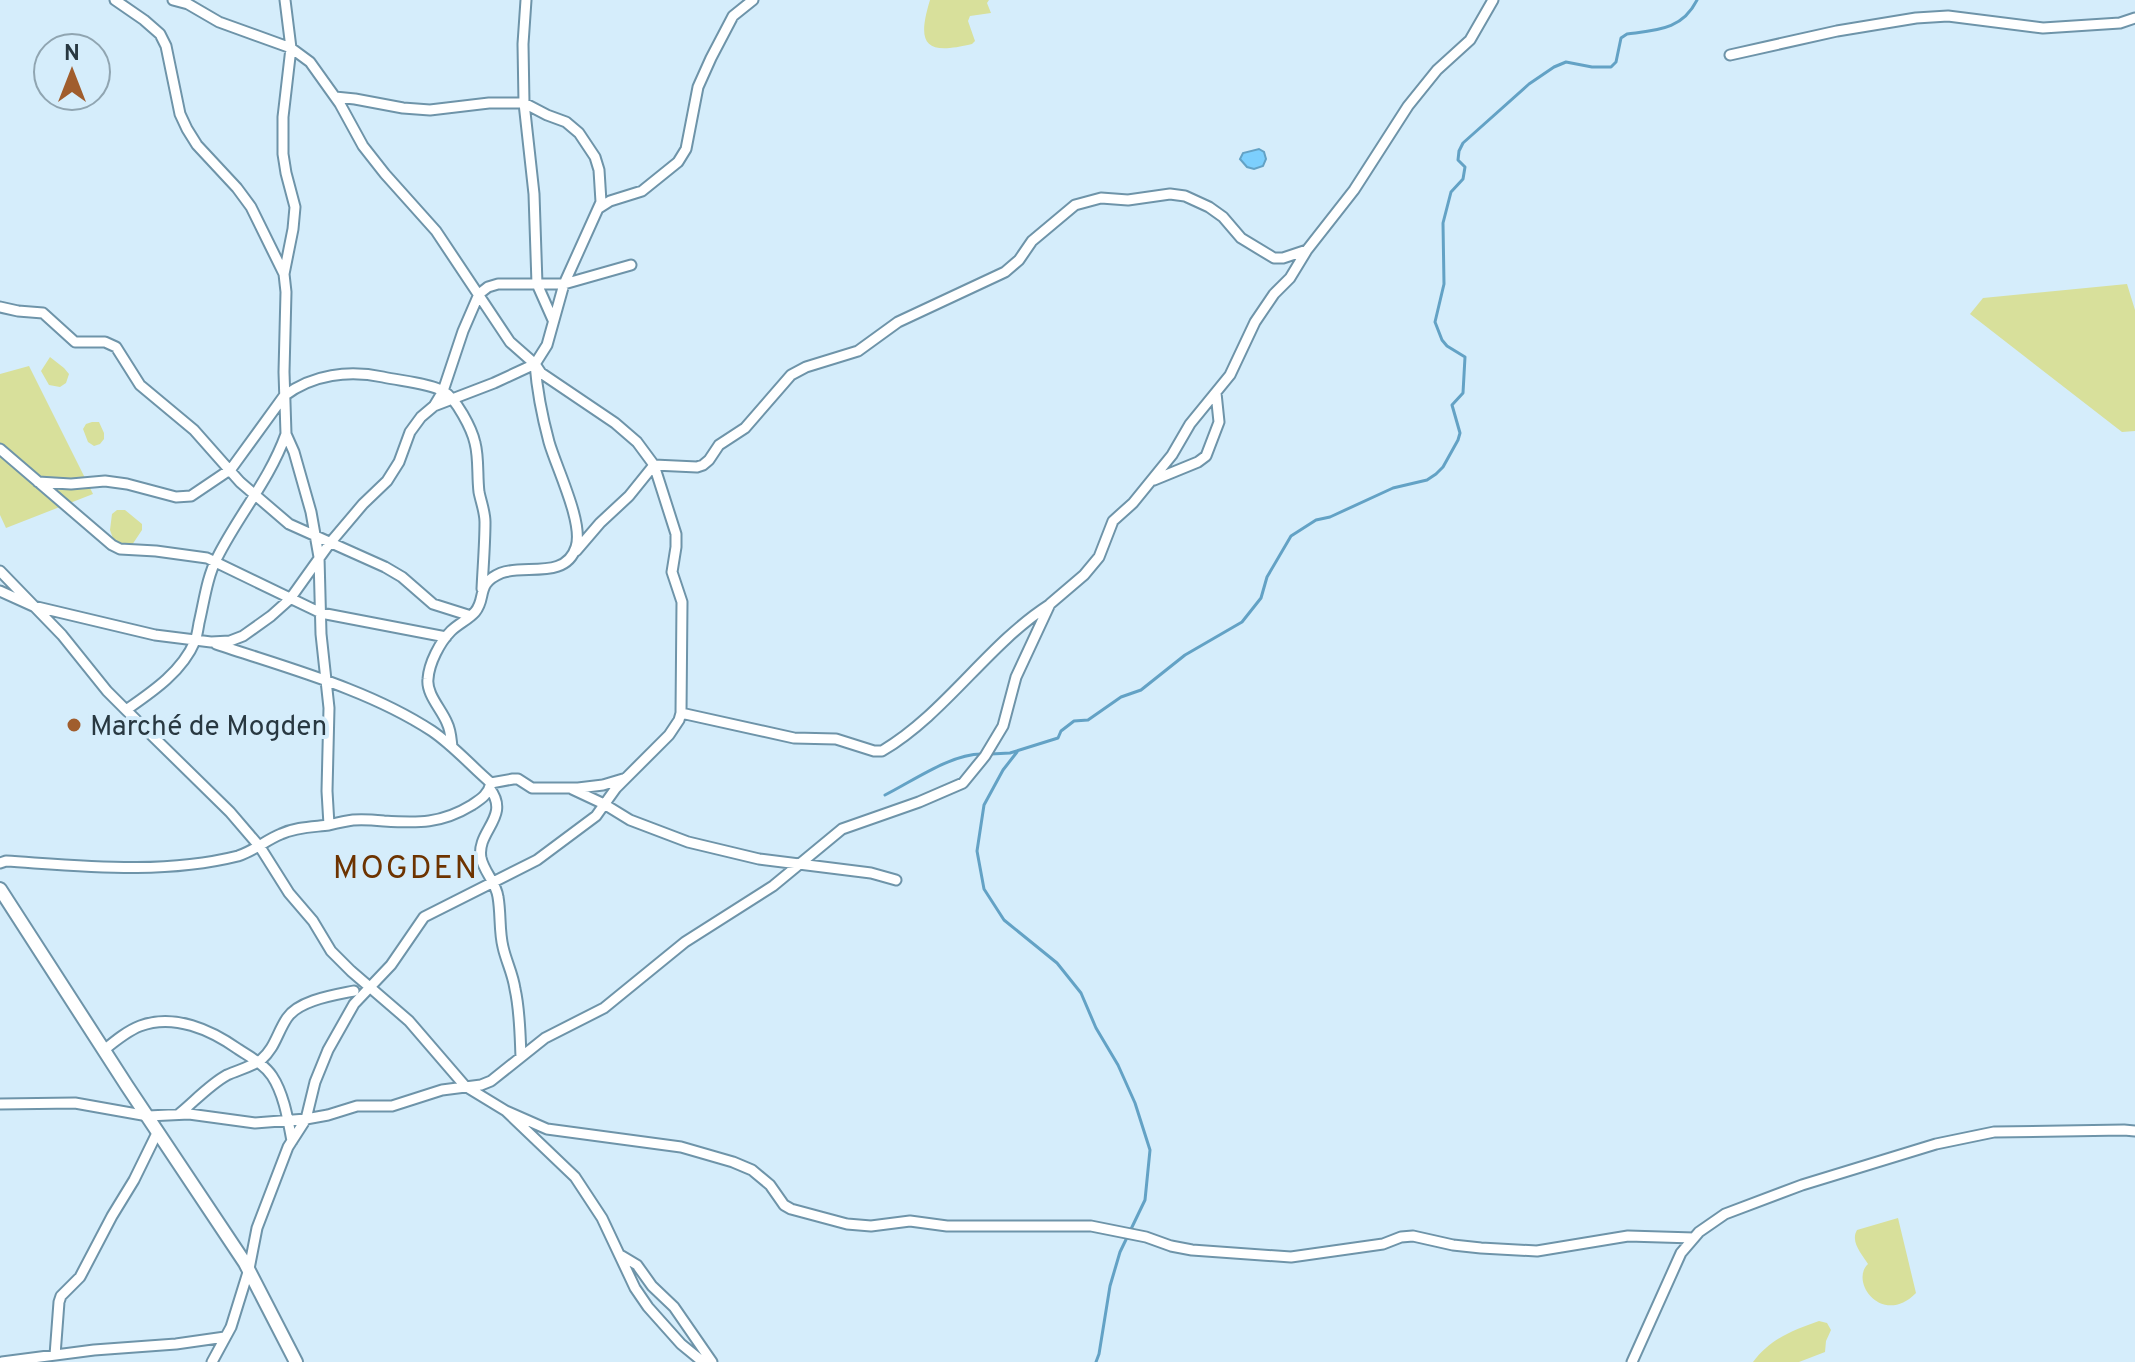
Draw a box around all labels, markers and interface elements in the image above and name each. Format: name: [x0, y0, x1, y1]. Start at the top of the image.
north arrow: [32, 32, 112, 112]
text: N: [64, 41, 80, 68]
place label: Marché de Mogden: [90, 710, 327, 746]
marker: Marché de Mogden: [65, 716, 83, 734]
district label: MOGDEN: [333, 850, 479, 890]

